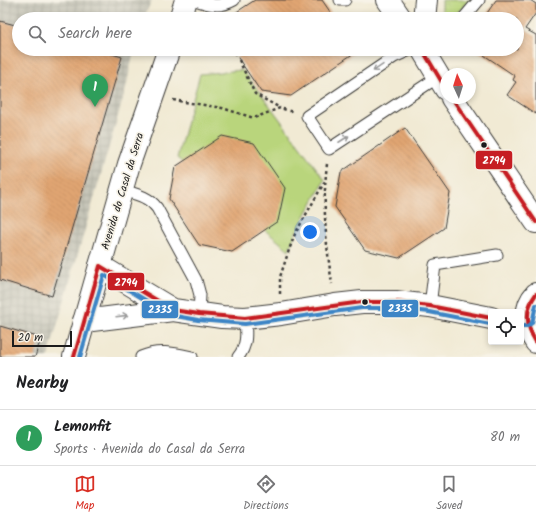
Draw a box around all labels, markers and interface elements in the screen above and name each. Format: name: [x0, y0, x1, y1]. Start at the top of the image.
search box: [12, 12, 524, 56]
text: Search here: [58, 22, 132, 46]
icon: search: [26, 23, 48, 45]
one-way arrow: [373, 64, 384, 72]
north arrow: [440, 68, 476, 104]
pin: 1: [82, 74, 108, 107]
street label: Avenida do Casal da Serra: [97, 130, 149, 252]
one-way arrow: [338, 135, 349, 143]
unlabelled marker: [479, 140, 489, 150]
line badge: 2794: [475, 150, 513, 170]
text: 2794: [482, 152, 506, 170]
your location: [300, 222, 320, 242]
line badge: 2794: [107, 272, 145, 291]
text: 2794: [114, 274, 138, 292]
unlabelled marker: [360, 297, 370, 307]
line badge: 2335: [381, 299, 419, 318]
line badge: 2335: [141, 300, 179, 319]
text: 2335: [388, 300, 413, 318]
text: 2335: [148, 301, 173, 319]
map controls: [488, 309, 524, 345]
button: locate: [488, 309, 524, 345]
one-way arrow: [116, 313, 129, 320]
scale bar: [12, 329, 72, 348]
text: 20 m: [18, 329, 43, 347]
text: Nearby: [16, 370, 68, 397]
text: Lemonfit: [54, 415, 111, 439]
text: 1: [27, 427, 31, 448]
text: 80 m: [490, 427, 520, 448]
text: Sports · Avenida do Casal da Serra: [54, 439, 245, 460]
tab: Map: [74, 473, 96, 515]
tab: Directions: [243, 473, 289, 515]
tab: Saved: [436, 473, 462, 515]

